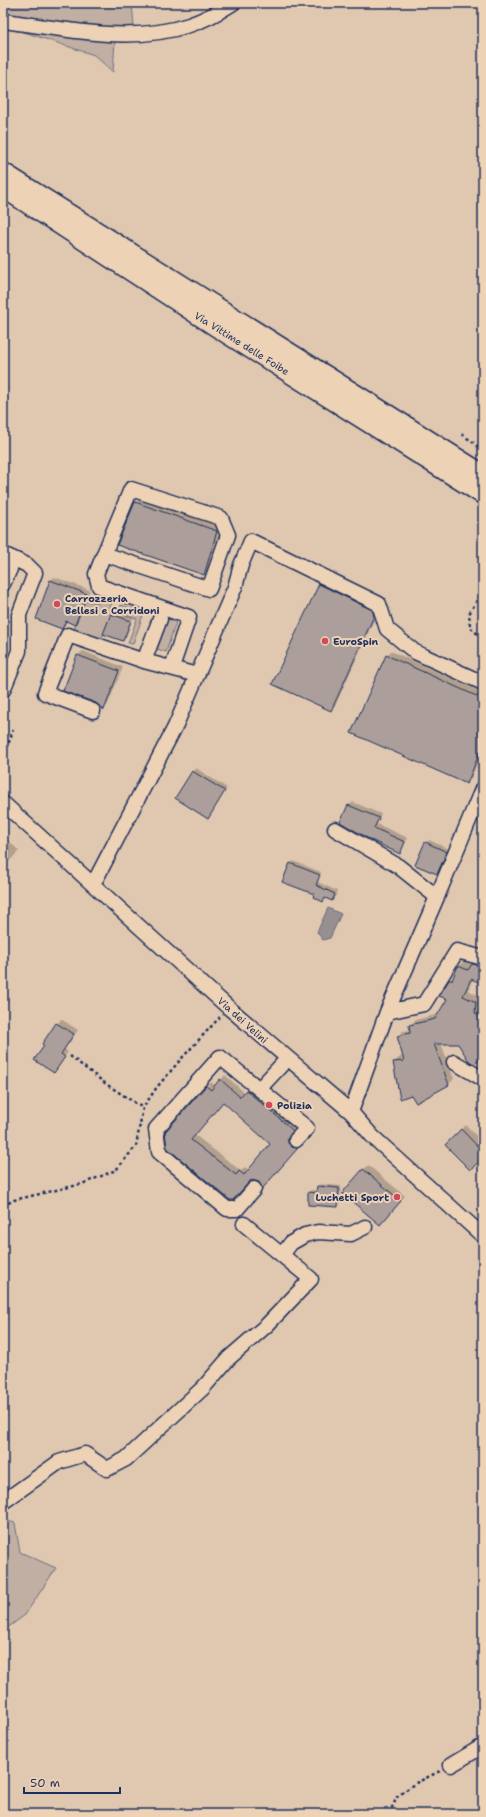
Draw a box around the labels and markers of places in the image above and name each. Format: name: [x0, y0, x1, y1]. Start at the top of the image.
place label: Carrozzeria Bellesi e Corridoni: [65, 592, 160, 617]
marker: Carrozzeria Bellesi e Corridoni: [52, 599, 62, 609]
place label: EuroSpin: [333, 635, 379, 648]
marker: EuroSpin: [320, 636, 330, 646]
place label: Polizia: [277, 1099, 312, 1112]
marker: Polizia: [264, 1100, 274, 1110]
place label: Luchetti Sport: [315, 1191, 389, 1204]
marker: Luchetti Sport: [392, 1192, 402, 1202]

